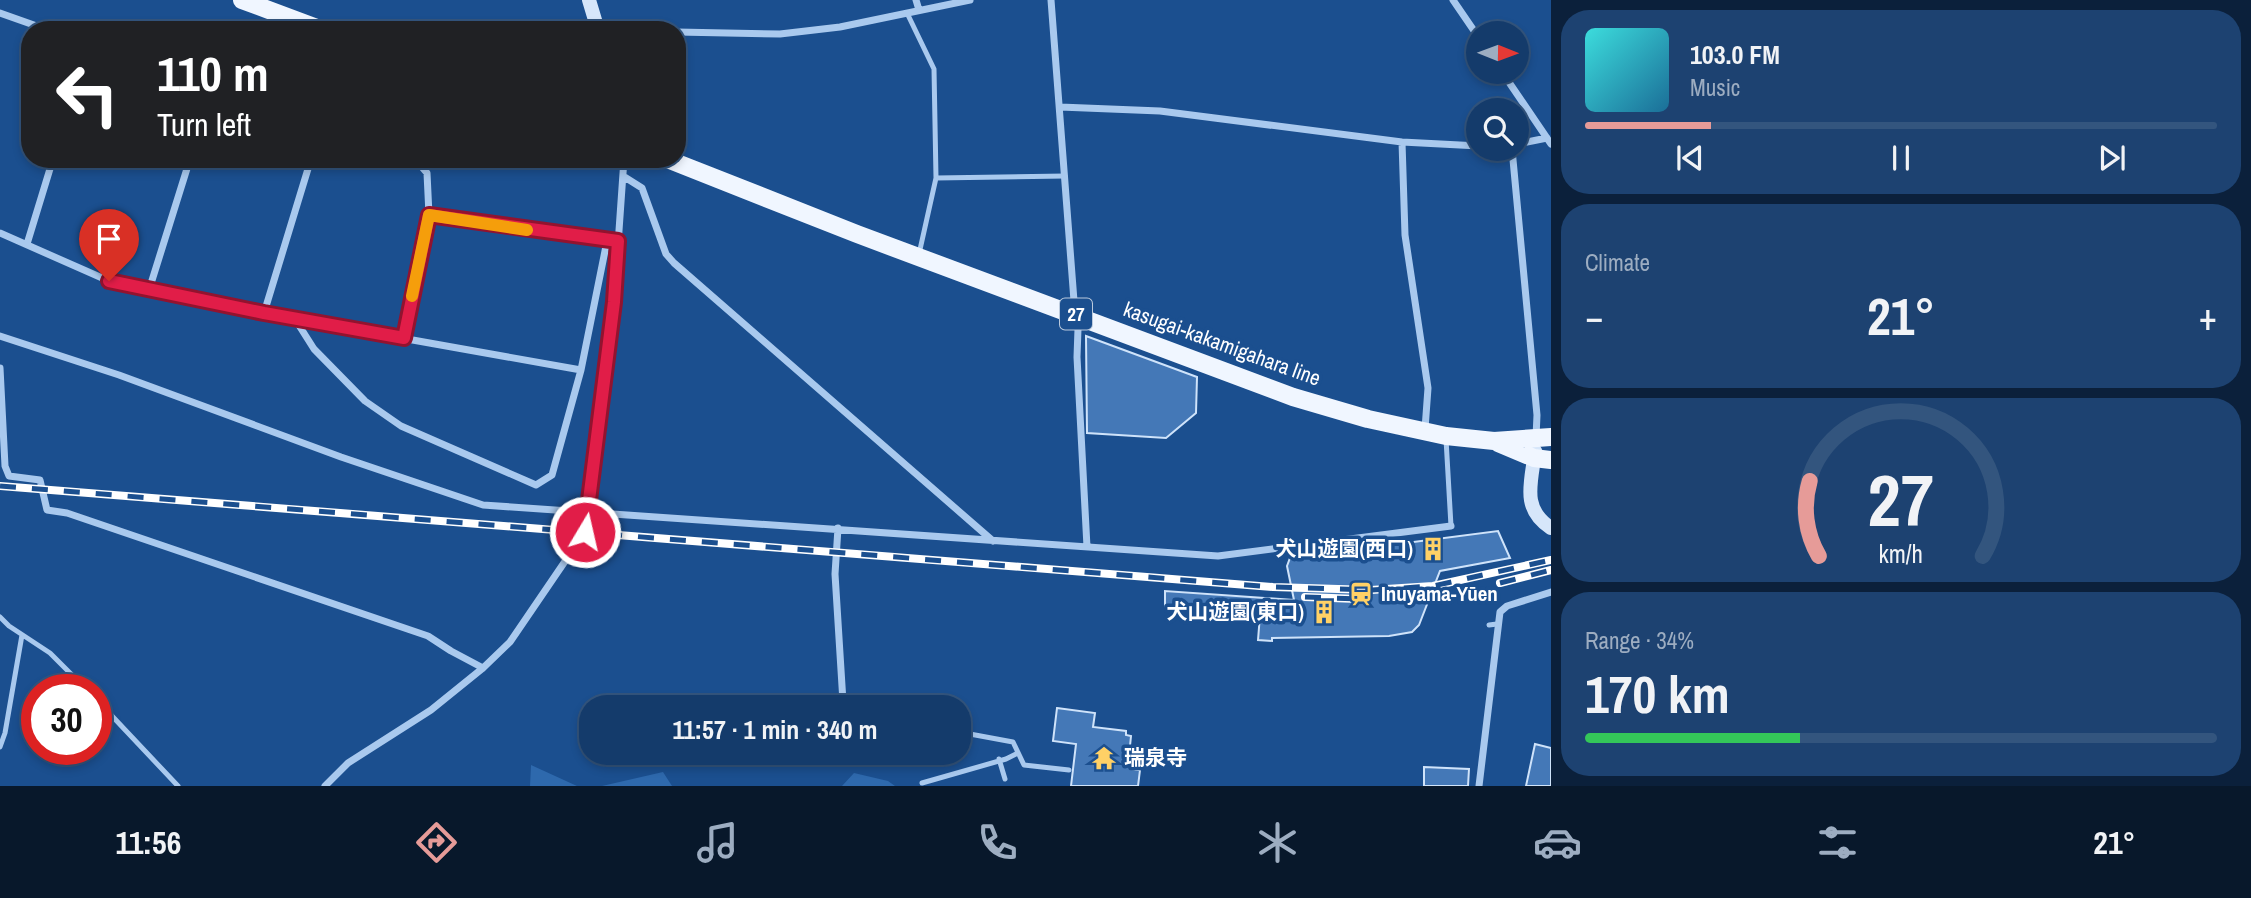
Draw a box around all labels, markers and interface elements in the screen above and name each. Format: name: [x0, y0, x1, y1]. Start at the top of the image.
north arrow: [1466, 21, 1530, 84]
map controls: [1466, 21, 1529, 161]
text: 103.0 FM: [1690, 37, 1780, 72]
text: 110 m: [157, 40, 269, 106]
icon: left: [42, 49, 133, 140]
text: Music: [1690, 72, 1740, 103]
button: search: [1466, 98, 1529, 161]
text: Turn left: [157, 103, 251, 146]
icon: previous: [1671, 139, 1709, 177]
icon: pause: [1882, 139, 1920, 177]
icon: next: [2093, 139, 2131, 177]
pin: [79, 209, 139, 281]
icon: arrive: [90, 220, 128, 258]
text: Climate: [1585, 247, 1650, 278]
text: 21°: [1867, 281, 1935, 351]
text: −: [1585, 291, 1603, 342]
text: +: [2199, 291, 2217, 342]
street label: kasugai-kakamigahara line: [1120, 294, 1325, 393]
road number: 27: [1060, 298, 1092, 330]
text: 27: [1868, 451, 1934, 549]
position arrow: [548, 495, 622, 569]
place label: 犬山遊園(西口): [1276, 534, 1413, 563]
building icon: 犬山遊園(西口): [1419, 535, 1447, 563]
text: km/h: [1879, 537, 1923, 571]
place label: Inuyama-Yūen: [1381, 579, 1498, 608]
station icon: Inuyama-Yūen: [1347, 580, 1375, 608]
place label: 犬山遊園(東口): [1167, 597, 1304, 626]
building icon: 犬山遊園(東口): [1310, 598, 1338, 626]
text: Range · 34%: [1585, 625, 1694, 656]
text: 170 km: [1585, 659, 1730, 729]
speed limit sign: 30: [21, 674, 112, 765]
text: 11:57 · 1 min · 340 m: [672, 712, 878, 747]
place label: 瑞泉寺: [1124, 743, 1187, 772]
temple icon: 瑞泉寺: [1090, 744, 1118, 772]
icon: directions: [412, 818, 461, 867]
icon: music: [693, 818, 742, 867]
icon: phone: [973, 818, 1022, 867]
icon: climate: [1253, 818, 1302, 867]
icon: car: [1533, 818, 1582, 867]
icon: filters: [1813, 818, 1862, 867]
text: 11:56: [116, 821, 181, 864]
text: 21°: [2093, 821, 2135, 864]

